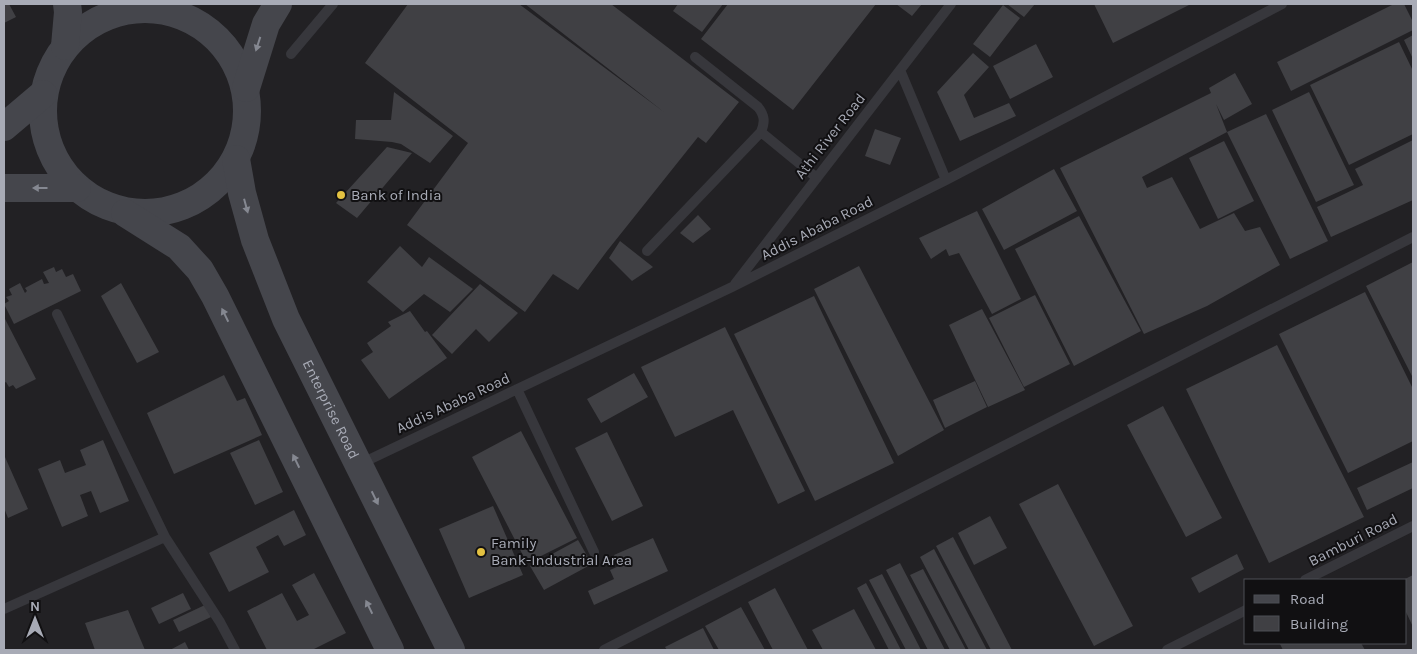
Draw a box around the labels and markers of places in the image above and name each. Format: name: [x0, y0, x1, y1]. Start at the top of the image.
place label: Bank of India: [351, 186, 441, 204]
marker: Bank of India: [335, 189, 347, 201]
place label: Family Bank-Industrial Area: [491, 534, 632, 569]
marker: Family Bank-Industrial Area: [475, 546, 487, 558]

